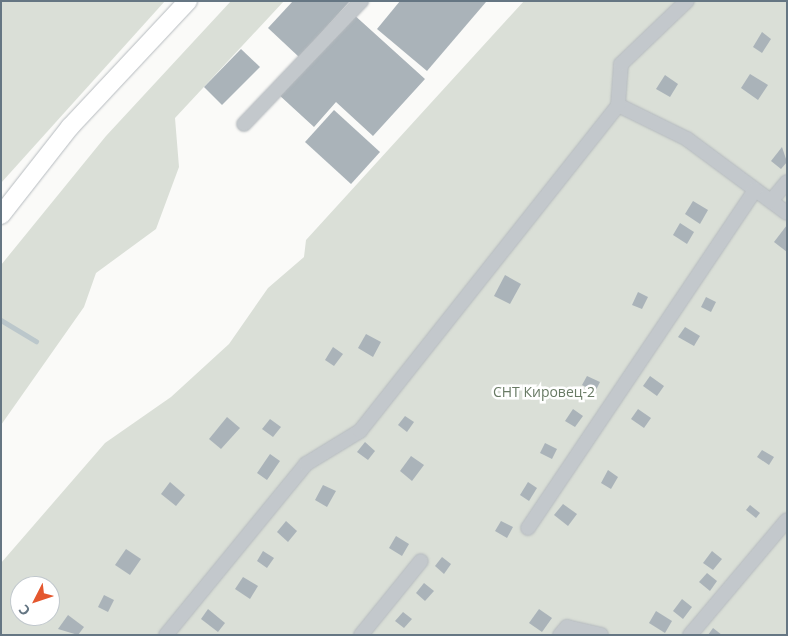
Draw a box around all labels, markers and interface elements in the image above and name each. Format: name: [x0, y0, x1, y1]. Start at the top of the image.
park label: СНТ Кировец-2: [493, 384, 595, 400]
north arrow: [10, 576, 60, 626]
text: С: [14, 601, 34, 620]

